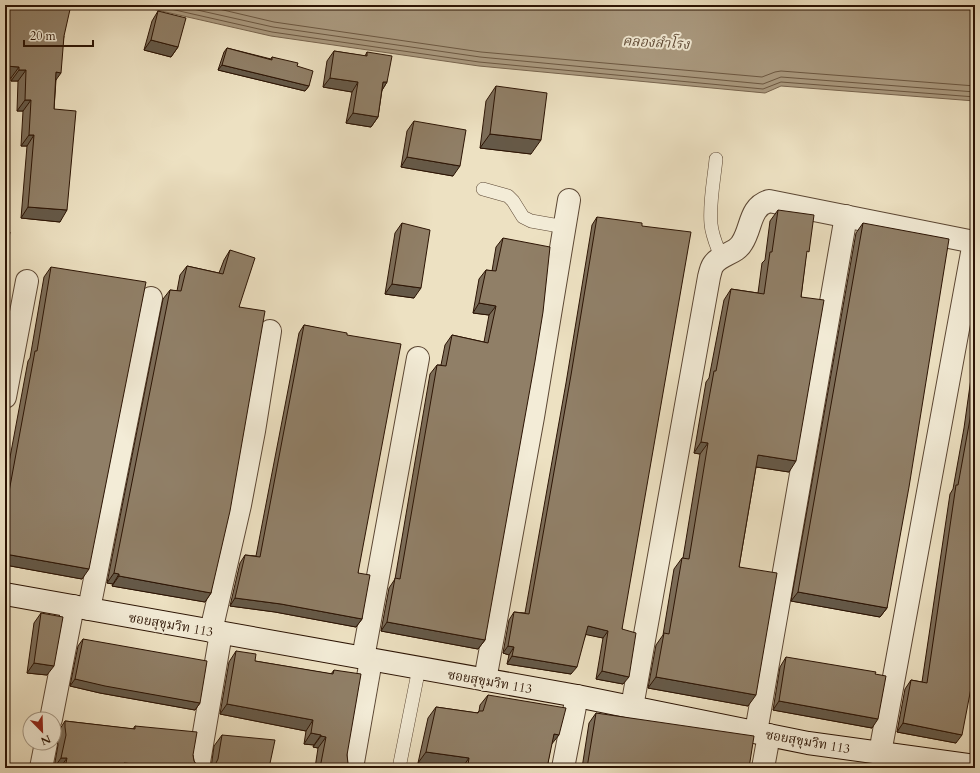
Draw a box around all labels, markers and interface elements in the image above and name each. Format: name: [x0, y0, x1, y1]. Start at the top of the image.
scale bar: [24, 22, 93, 48]
text: 20 m: [30, 28, 57, 44]
water label: คลองสำโรง: [622, 30, 691, 54]
street label: ซอยสุขุมวิท 113: [127, 609, 215, 641]
street label: ซอยสุขุมวิท 113: [446, 666, 534, 698]
north arrow: [22, 711, 62, 751]
street label: ซอยสุขุมวิท 113: [764, 726, 852, 758]
text: N: [38, 731, 53, 749]

